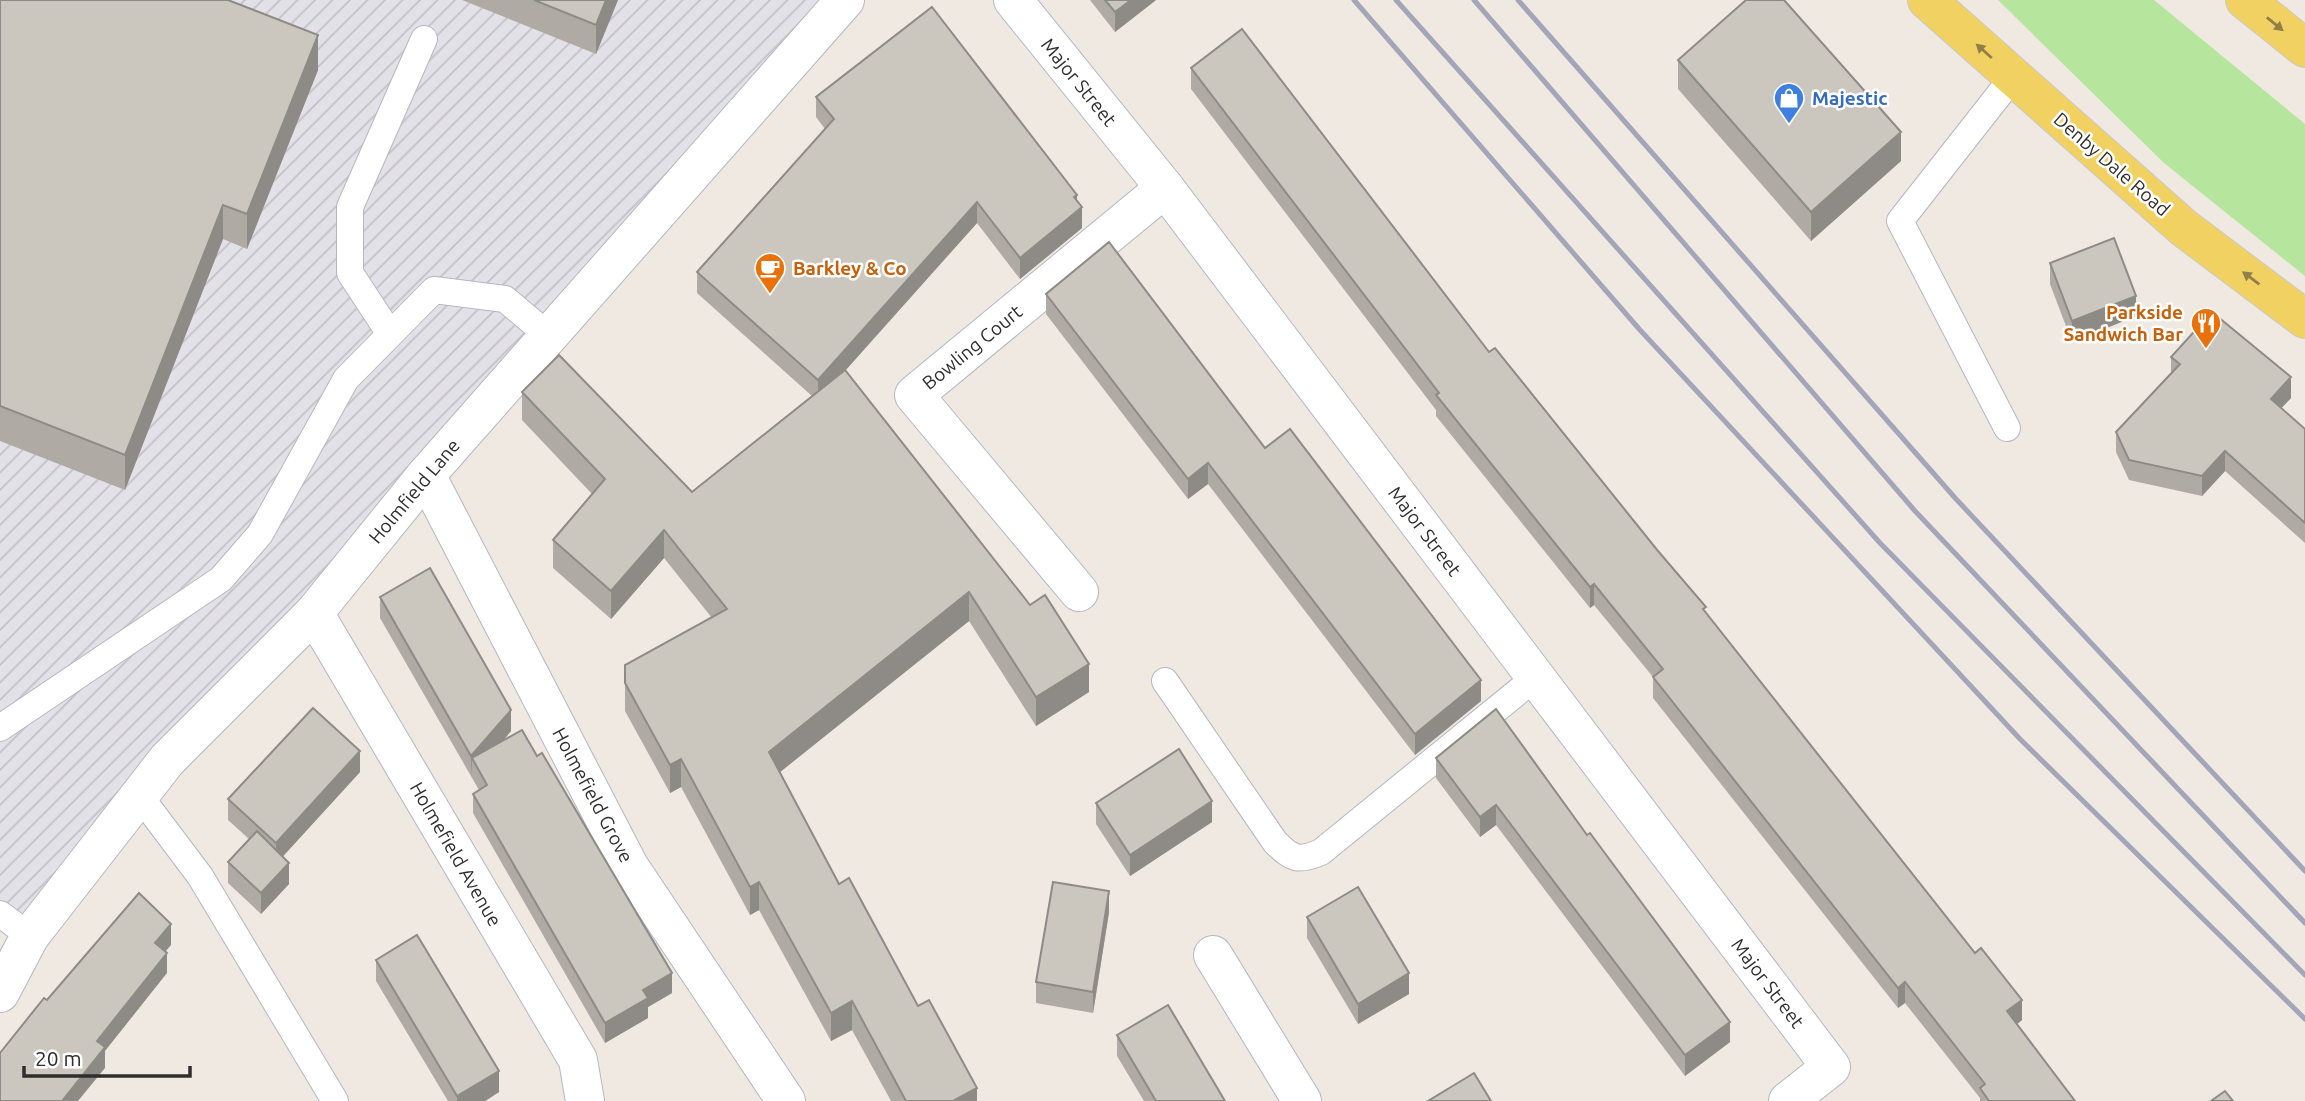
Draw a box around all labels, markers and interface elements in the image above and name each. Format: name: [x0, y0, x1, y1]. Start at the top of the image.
one-way arrow: [2267, 16, 2284, 31]
street label: Major Street: [1037, 34, 1121, 131]
one-way arrow: [1975, 43, 1993, 59]
shop icon: Majestic: [1772, 81, 1806, 125]
place label: Majestic: [1812, 87, 1888, 109]
street label: Denby Dale Road: [2050, 108, 2174, 220]
cafe icon: Barkley & Co: [753, 251, 787, 295]
place label: Barkley & Co: [793, 257, 907, 279]
one-way arrow: [2241, 271, 2260, 285]
street label: Bowling Court: [918, 300, 1027, 394]
place label: Parkside Sandwich Bar: [2063, 301, 2183, 345]
restaurant icon: Parkside Sandwich Bar: [2189, 306, 2223, 350]
street label: Holmfield Lane: [364, 434, 464, 548]
street label: Major Street: [1384, 482, 1466, 581]
street label: Holmefield Grove: [548, 724, 638, 866]
street label: Holmefield Avenue: [406, 778, 506, 930]
street label: Major Street: [1727, 934, 1809, 1033]
scale bar: [24, 1034, 191, 1078]
text: 20 m: [35, 1046, 82, 1070]

